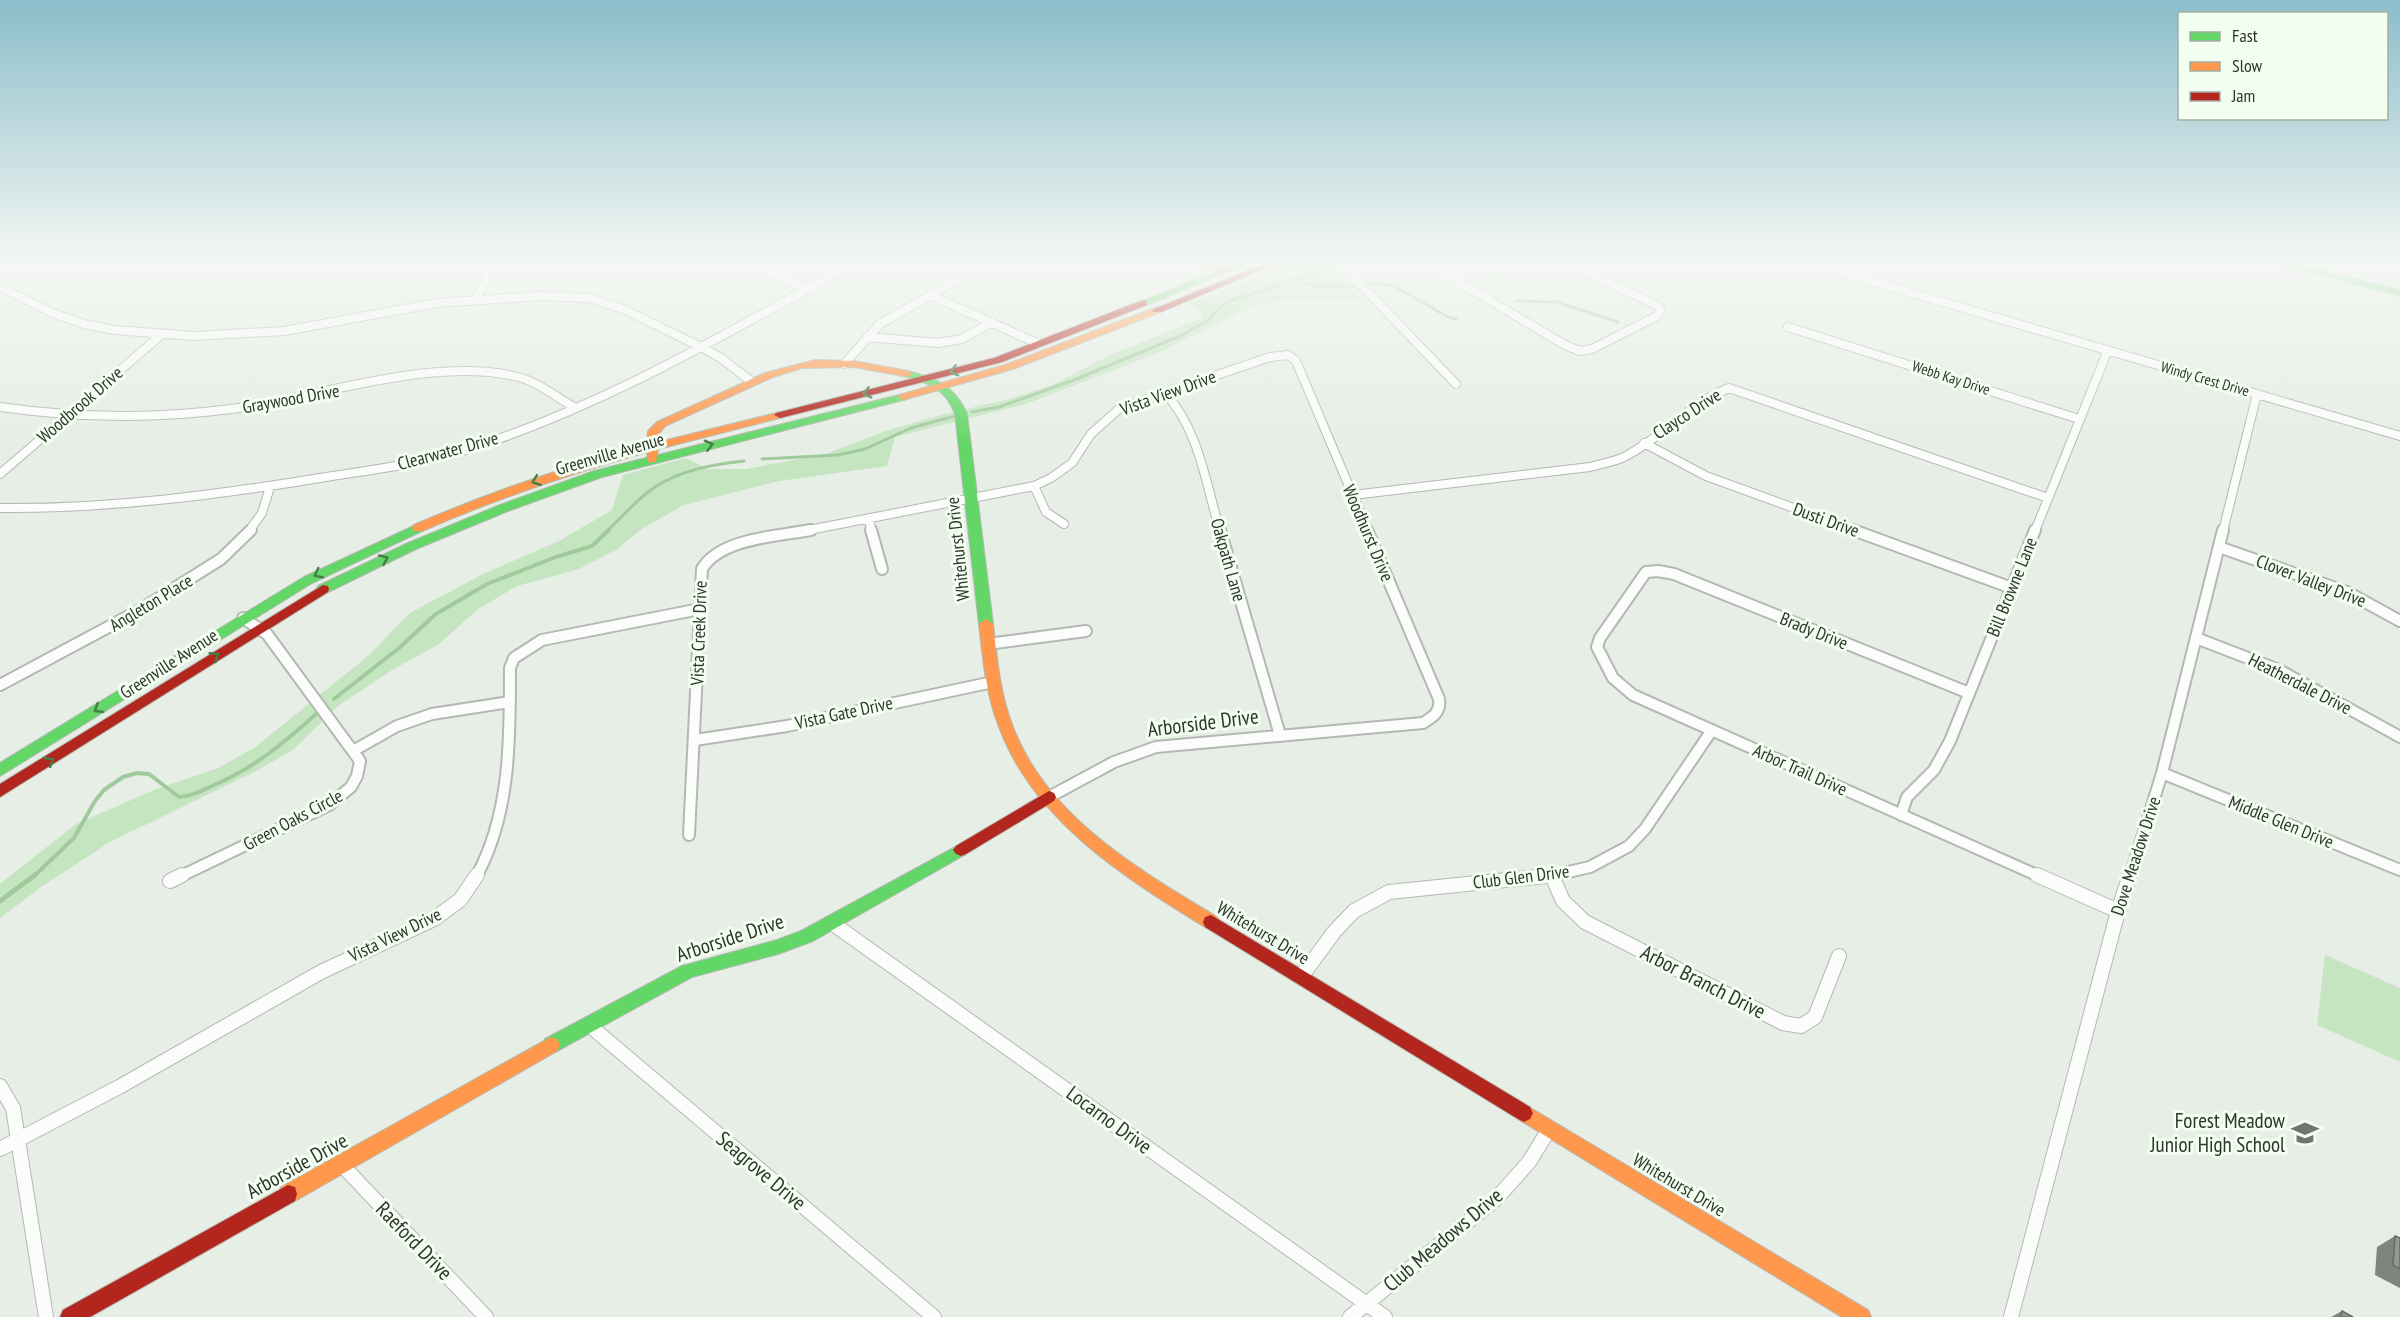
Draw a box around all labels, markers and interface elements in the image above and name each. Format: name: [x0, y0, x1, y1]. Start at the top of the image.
legend: [2178, 12, 2388, 120]
text: Fast: [2232, 24, 2258, 47]
text: Slow: [2232, 54, 2263, 77]
text: Jam: [2231, 84, 2255, 107]
street label: Webb Kay Drive: [1910, 356, 1992, 399]
street label: Windy Crest Drive: [2159, 357, 2252, 400]
street label: Woodbrook Drive: [32, 361, 127, 448]
one-way arrow: [949, 364, 959, 377]
street label: Vista View Drive: [1116, 365, 1219, 421]
street label: Graywood Drive: [241, 379, 341, 418]
street label: Clayco Drive: [1648, 383, 1725, 444]
one-way arrow: [862, 385, 872, 398]
street label: Clearwater Drive: [395, 426, 501, 475]
street label: Greenville Avenue: [553, 427, 667, 480]
one-way arrow: [704, 439, 714, 452]
one-way arrow: [531, 474, 542, 487]
street label: Woodhurst Drive: [1338, 481, 1399, 585]
street label: Whitehurst Drive: [941, 496, 974, 602]
street label: Dusti Drive: [1790, 497, 1862, 542]
street label: Oakpath Lane: [1206, 516, 1251, 604]
street label: Bill Browne Lane: [1981, 534, 2042, 640]
street label: Clover Valley Drive: [2253, 549, 2369, 612]
one-way arrow: [377, 555, 388, 567]
one-way arrow: [314, 567, 324, 578]
street label: Angleton Place: [105, 569, 197, 636]
street label: Vista Creek Drive: [685, 580, 712, 687]
street label: Brady Drive: [1777, 607, 1851, 655]
street label: Greenville Avenue: [116, 623, 222, 704]
street label: Heatherdale Drive: [2245, 648, 2356, 719]
one-way arrow: [209, 652, 219, 664]
street label: Vista Gate Drive: [792, 691, 895, 734]
one-way arrow: [94, 702, 104, 714]
street label: Arborside Drive: [1146, 702, 1260, 743]
street label: Arbor Trail Drive: [1750, 739, 1851, 801]
one-way arrow: [44, 756, 54, 768]
street label: Green Oaks Circle: [239, 784, 346, 855]
street label: Middle Glen Drive: [2225, 790, 2337, 853]
street label: Dove Meadow Drive: [2105, 794, 2166, 918]
street label: Club Glen Drive: [1471, 859, 1570, 894]
street label: Whitehurst Drive: [1213, 896, 1314, 969]
street label: Vista View Drive: [344, 902, 445, 967]
street label: Arborside Drive: [673, 907, 787, 968]
street label: Arbor Branch Drive: [1636, 939, 1770, 1025]
street label: Locarno Drive: [1061, 1079, 1157, 1160]
place label: Forest Meadow Junior High School: [2149, 1107, 2286, 1158]
school or university icon: Forest Meadow Junior High School: [2290, 1118, 2320, 1148]
street label: Seagrove Drive: [711, 1125, 812, 1216]
street label: Arborside Drive: [241, 1127, 352, 1204]
street label: Whitehurst Drive: [1629, 1148, 1730, 1221]
street label: Club Meadows Drive: [1377, 1182, 1508, 1297]
street label: Raeford Drive: [370, 1196, 458, 1286]

